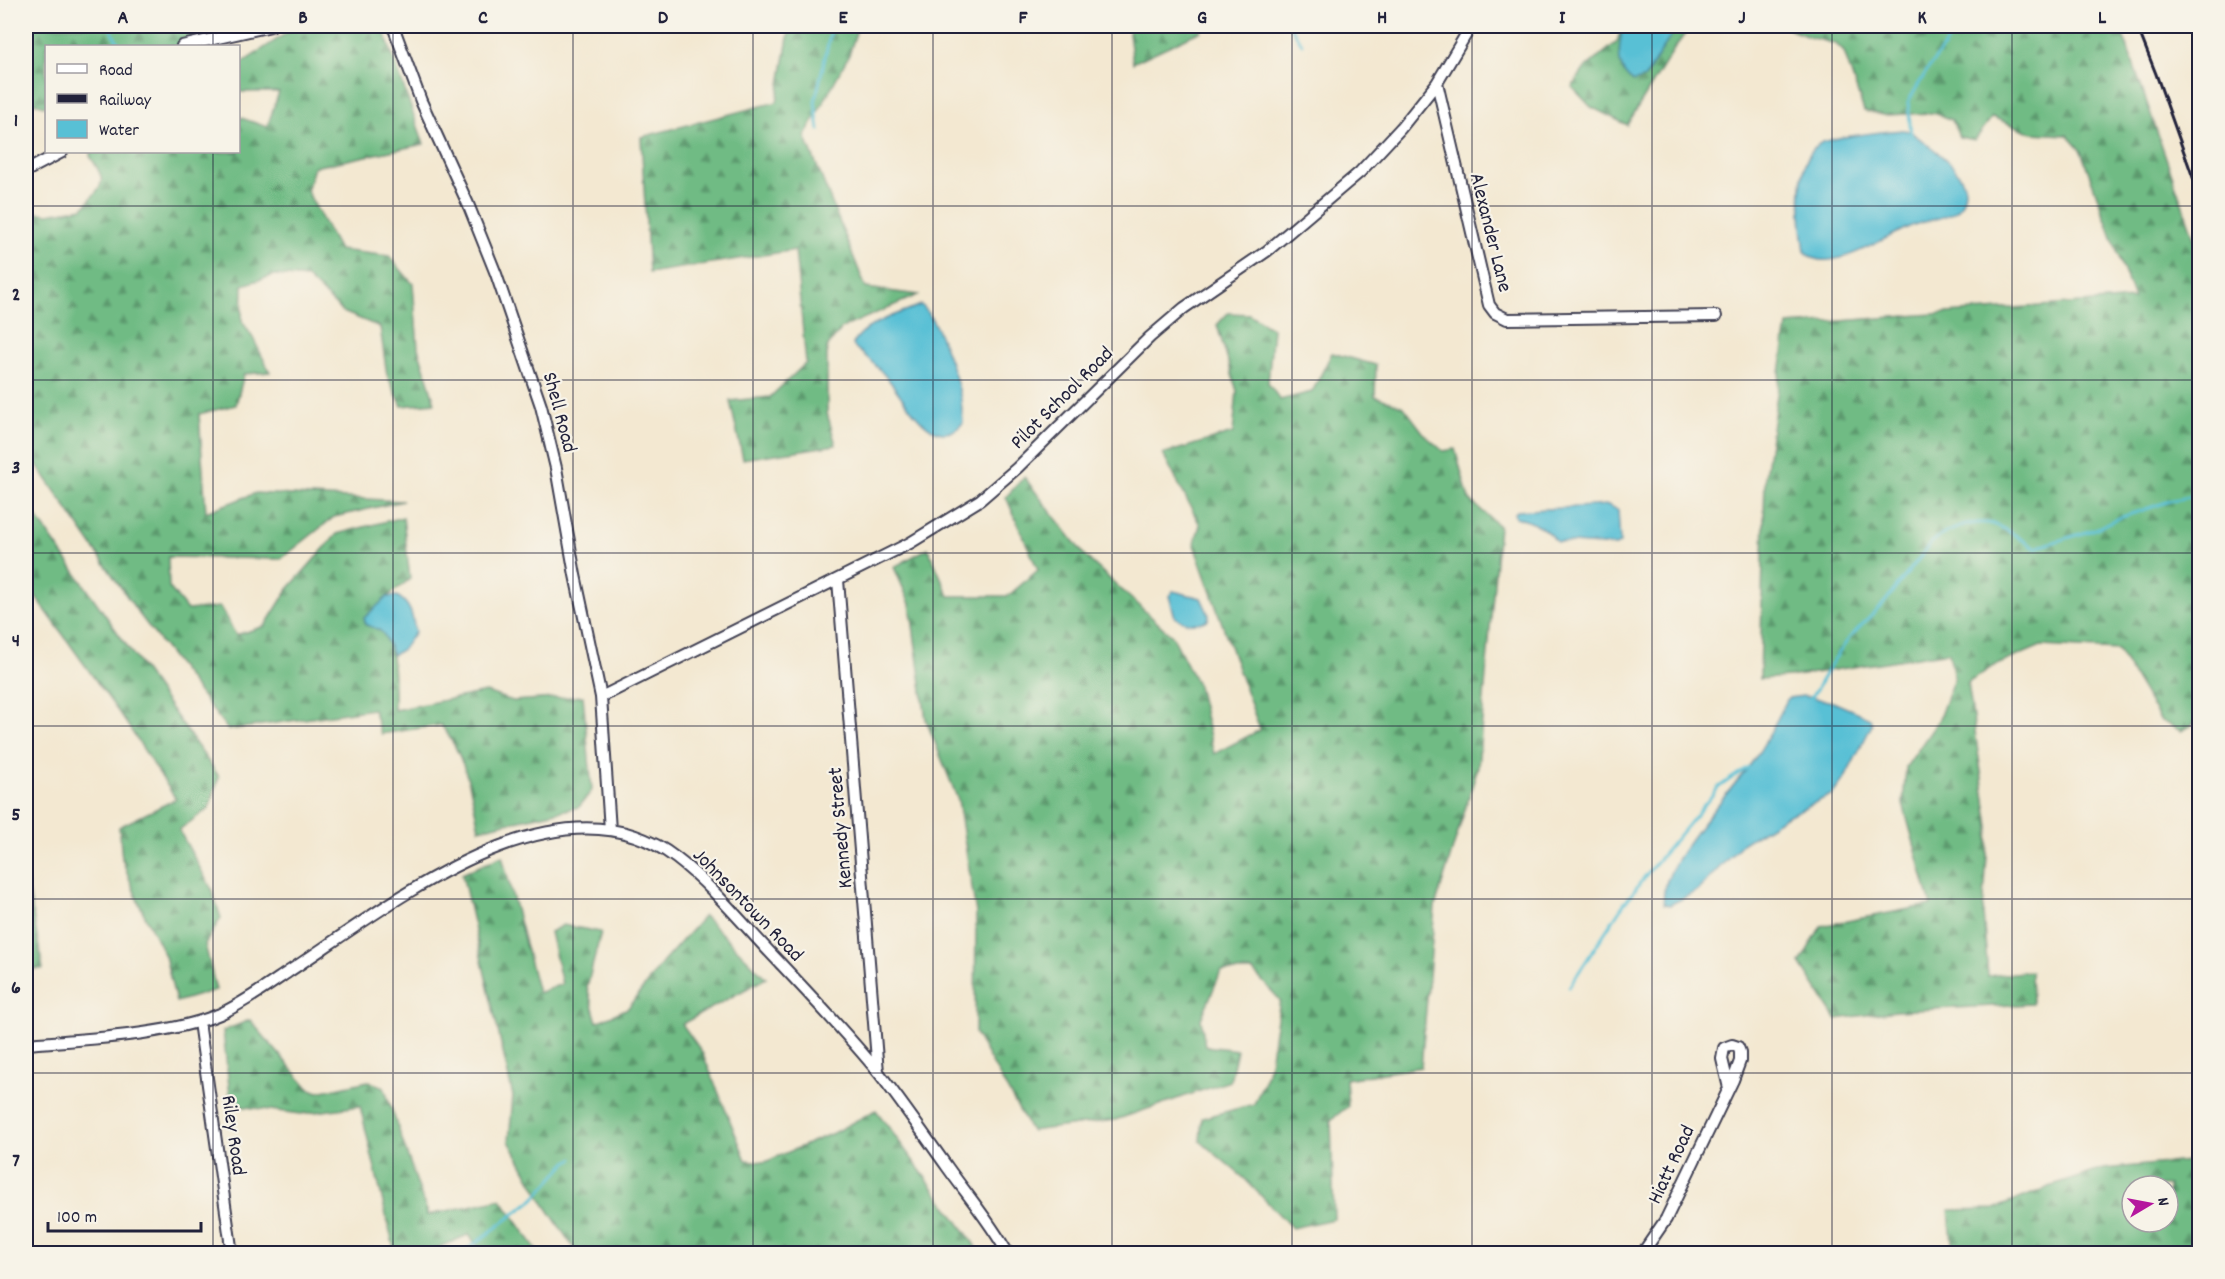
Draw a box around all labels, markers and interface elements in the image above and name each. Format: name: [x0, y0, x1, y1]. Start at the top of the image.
text: A: [118, 5, 129, 33]
text: B: [298, 5, 308, 33]
text: C: [478, 5, 488, 33]
text: D: [658, 5, 669, 33]
text: E: [838, 5, 848, 33]
text: F: [1019, 5, 1029, 33]
text: G: [1197, 5, 1207, 33]
text: H: [1377, 5, 1387, 33]
text: I: [1559, 5, 1566, 33]
text: J: [1738, 5, 1746, 33]
text: K: [1917, 5, 1927, 33]
text: L: [2098, 5, 2107, 33]
legend: [45, 45, 240, 153]
text: Road: [99, 59, 133, 84]
text: Railway: [99, 89, 152, 114]
text: 1: [14, 108, 18, 136]
text: Water: [99, 119, 139, 144]
street label: Alexander Lane: [1460, 170, 1518, 296]
text: 2: [12, 282, 20, 310]
street label: Pilot School Road: [1005, 341, 1122, 458]
street label: Shell Road: [533, 369, 583, 456]
text: 3: [12, 455, 20, 483]
text: 4: [12, 628, 20, 656]
street label: Kennedy Street: [822, 766, 862, 890]
text: 5: [11, 802, 21, 830]
street label: Johnsontown Road: [684, 842, 809, 970]
text: 6: [11, 975, 21, 1003]
street label: Riley Road: [212, 1093, 253, 1178]
street label: Hiatt Road: [1641, 1121, 1704, 1210]
text: 7: [12, 1148, 20, 1176]
north arrow: [2120, 1174, 2180, 1234]
scale bar: [48, 1195, 201, 1233]
text: N: [2150, 1196, 2174, 1208]
text: 100 m: [57, 1206, 97, 1231]

